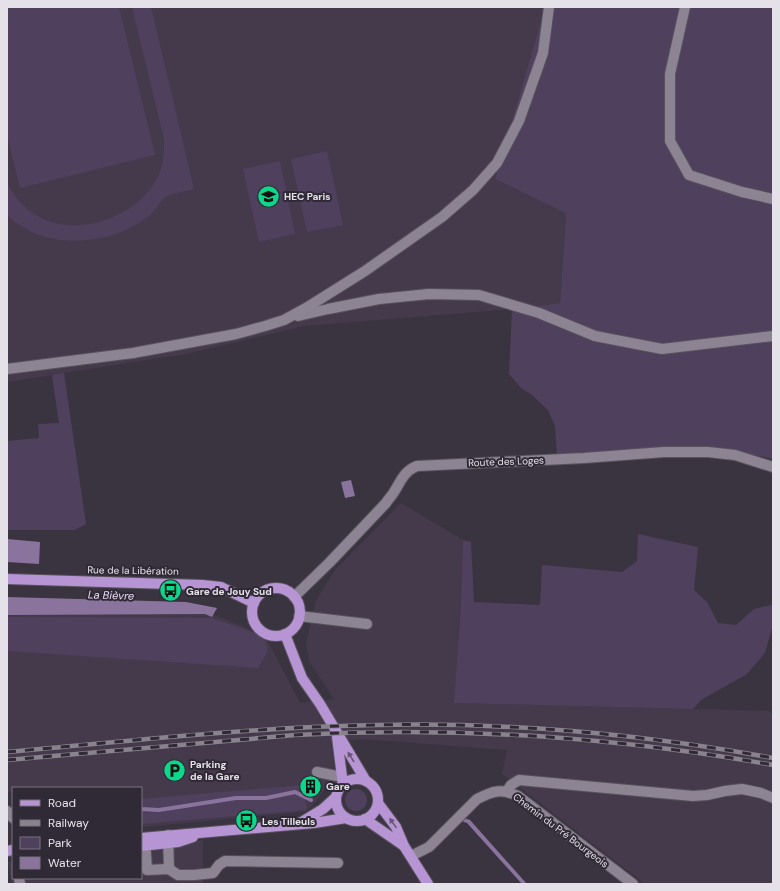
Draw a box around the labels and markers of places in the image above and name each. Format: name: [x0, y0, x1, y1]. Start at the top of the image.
school or university icon: HEC Paris: [256, 183, 282, 209]
place label: HEC Paris: [284, 190, 331, 203]
bus stop icon: Gare de Jouy Sud: [158, 578, 184, 604]
place label: Gare de Jouy Sud: [186, 585, 272, 598]
parking icon: Parking de la Gare: [161, 757, 187, 783]
place label: Parking de la Gare: [190, 758, 239, 783]
building icon: Gare: [298, 773, 324, 799]
place label: Gare: [326, 780, 350, 793]
bus stop icon: Les Tilleuls: [233, 808, 259, 834]
place label: Les Tilleuls: [262, 815, 315, 828]

